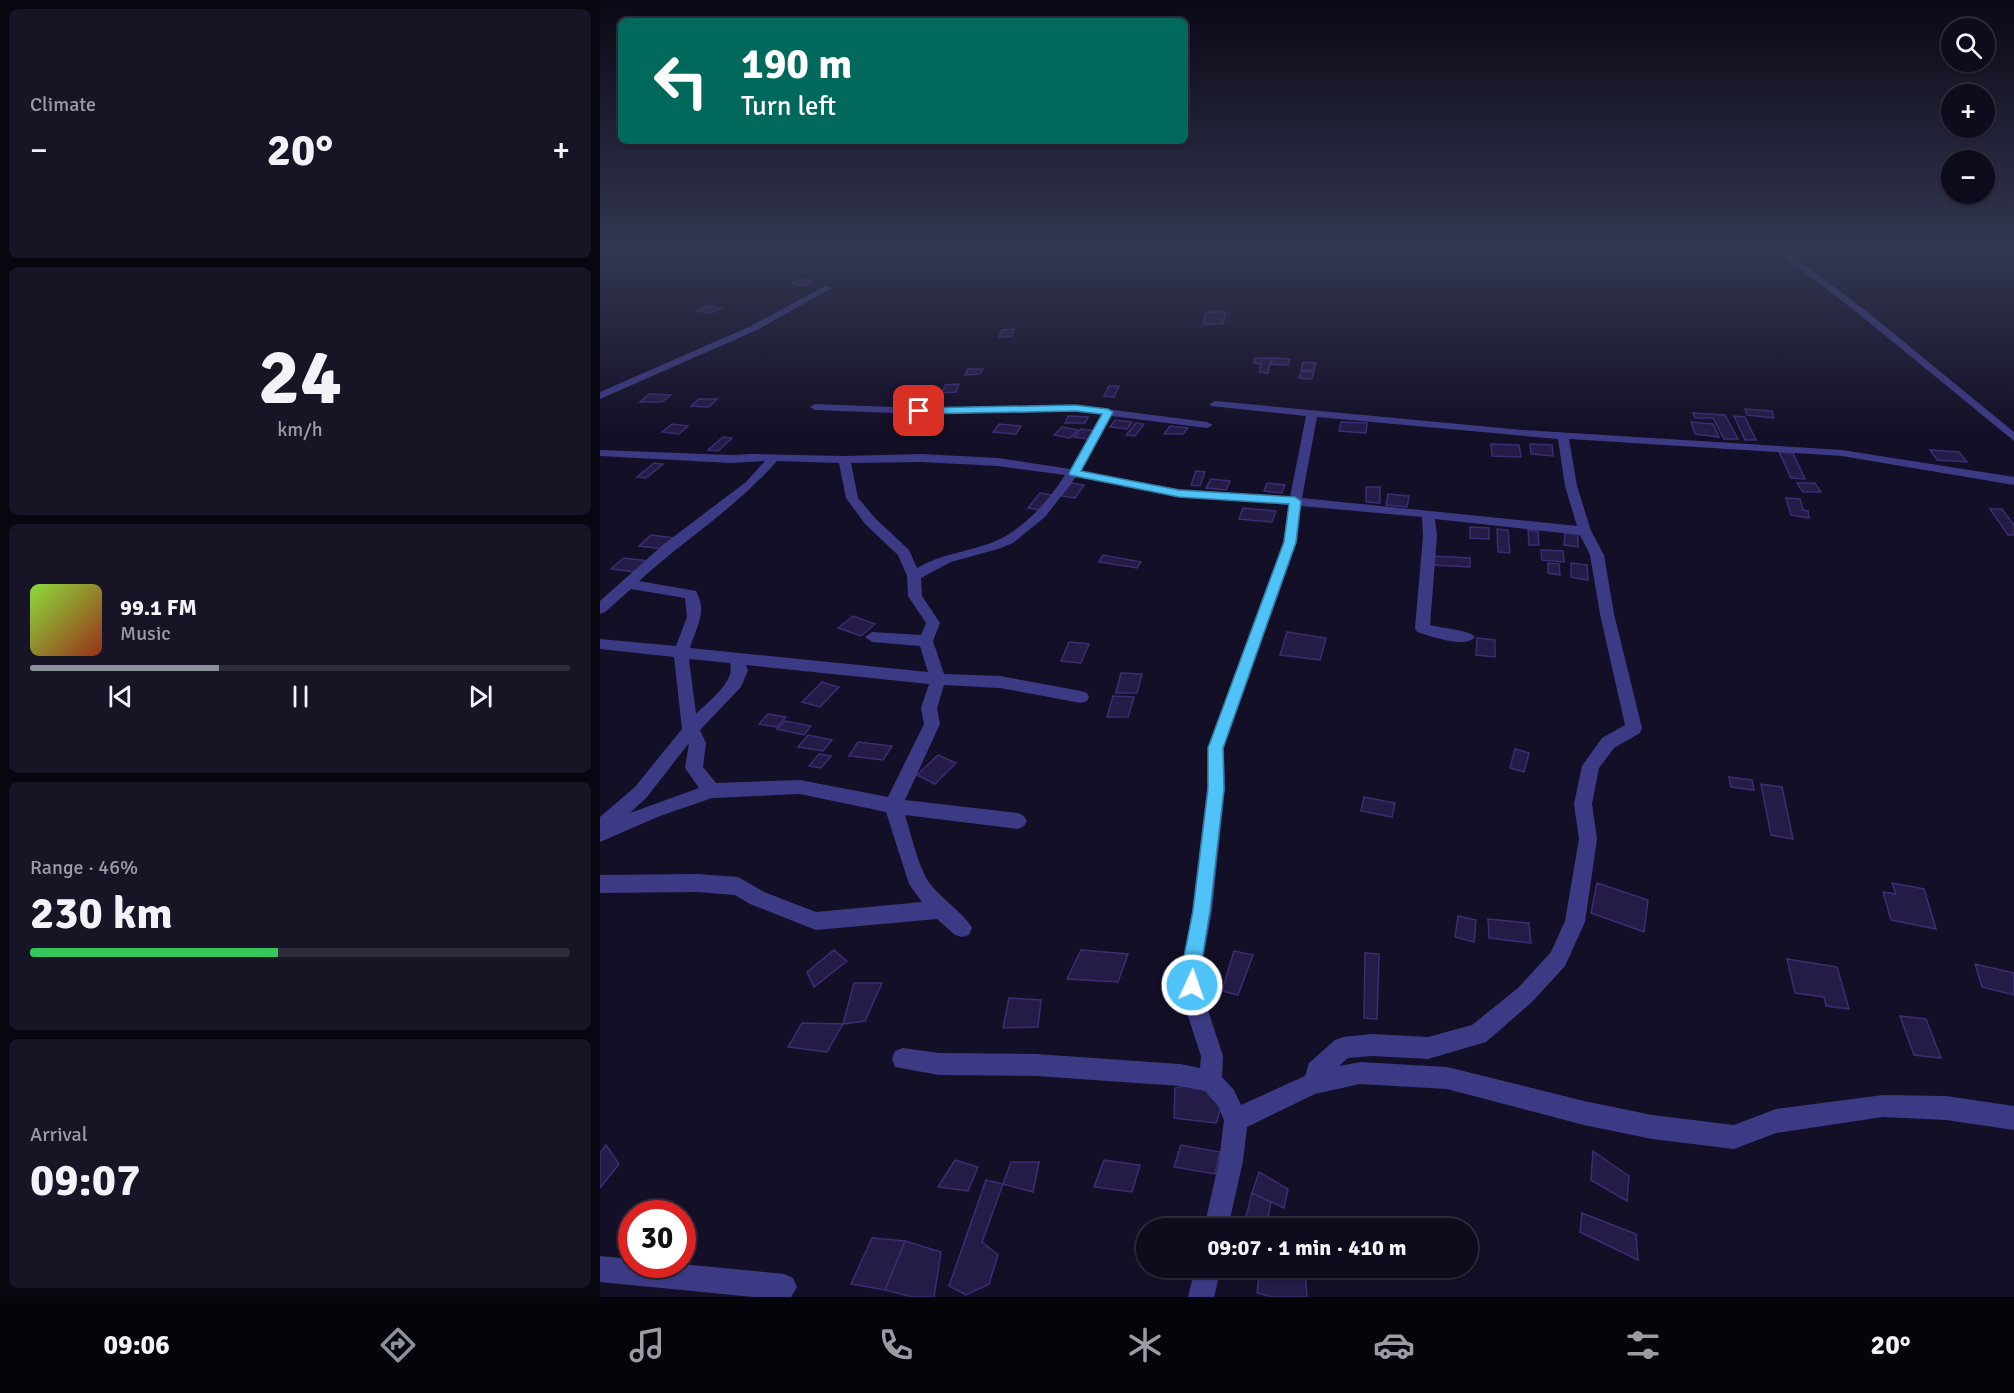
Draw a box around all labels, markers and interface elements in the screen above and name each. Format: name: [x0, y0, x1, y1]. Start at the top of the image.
map controls: [1941, 18, 1995, 204]
button: search: [1941, 18, 1995, 72]
text: 190 m: [741, 39, 852, 90]
icon: left: [642, 42, 720, 120]
button: +: [1941, 84, 1995, 138]
text: Turn left: [741, 90, 836, 123]
text: Climate: [30, 92, 96, 117]
text: 20°: [267, 123, 333, 178]
text: −: [30, 130, 48, 171]
text: +: [552, 130, 570, 171]
button: −: [1941, 150, 1995, 204]
text: 24: [258, 330, 342, 426]
pin: [893, 385, 944, 436]
icon: arrive: [902, 394, 935, 427]
text: km/h: [277, 417, 323, 442]
text: 99.1 FM: [120, 594, 197, 621]
text: Music: [120, 621, 171, 646]
icon: previous: [104, 680, 137, 713]
icon: pause: [284, 680, 317, 713]
icon: next: [464, 680, 497, 713]
text: Range · 46%: [30, 855, 138, 880]
text: 230 km: [30, 886, 173, 941]
position arrow: [1160, 953, 1224, 1017]
text: Arrival: [30, 1122, 88, 1147]
text: 09:07: [30, 1153, 140, 1208]
speed limit sign: 30: [618, 1200, 696, 1278]
text: 09:07 · 1 min · 410 m: [1207, 1234, 1407, 1261]
icon: directions: [377, 1324, 419, 1366]
icon: music: [626, 1324, 668, 1366]
icon: phone: [875, 1324, 917, 1366]
icon: climate: [1124, 1324, 1166, 1366]
icon: car: [1373, 1324, 1415, 1366]
icon: filters: [1622, 1324, 1664, 1366]
text: 09:06: [103, 1329, 170, 1362]
text: 20°: [1871, 1329, 1911, 1362]

